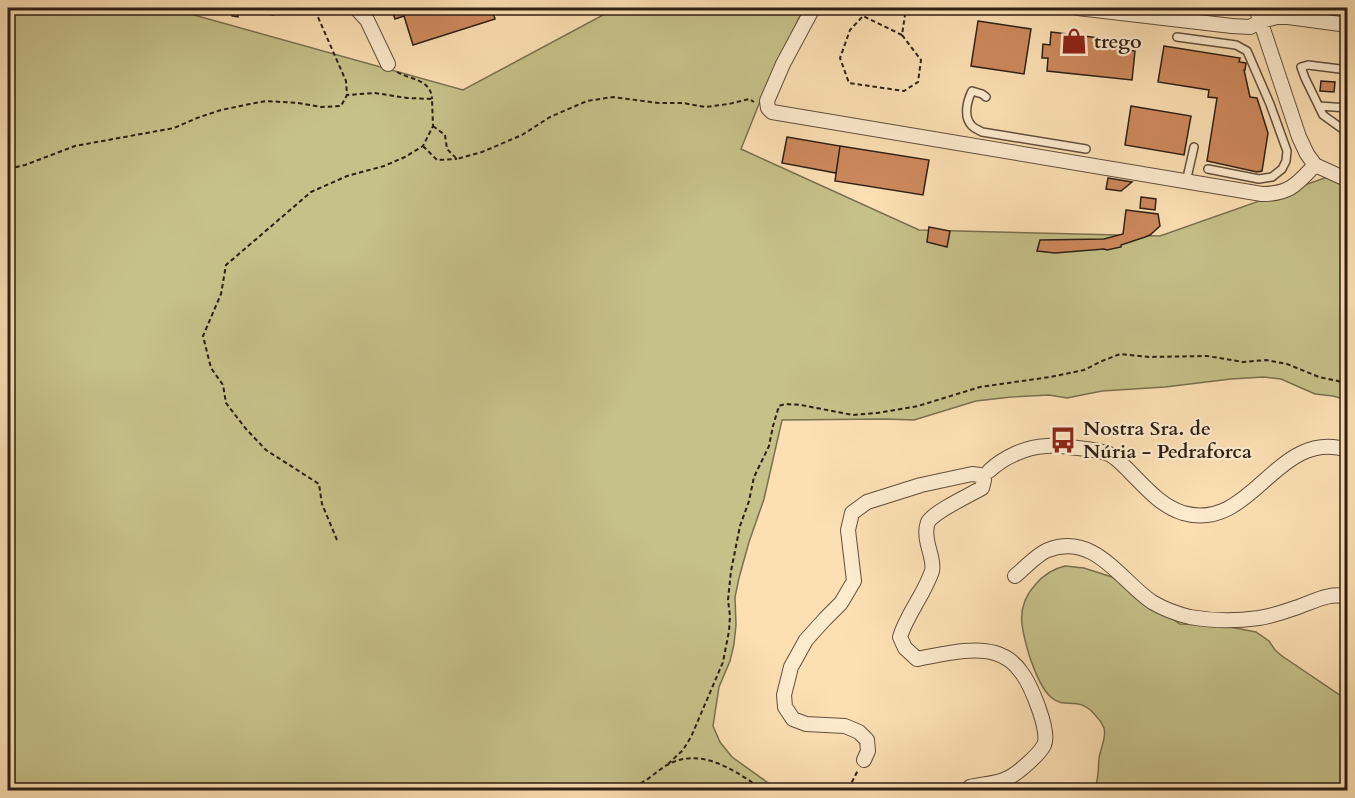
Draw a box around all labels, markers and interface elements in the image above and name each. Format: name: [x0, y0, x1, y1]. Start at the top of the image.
shop icon: trego: [1059, 26, 1089, 56]
place label: trego: [1094, 28, 1142, 55]
place label: Nostra Sra. de Núria - Pedraforca: [1083, 415, 1252, 465]
bus stop icon: Nostra Sra. de Núria - Pedraforca: [1048, 425, 1078, 455]

